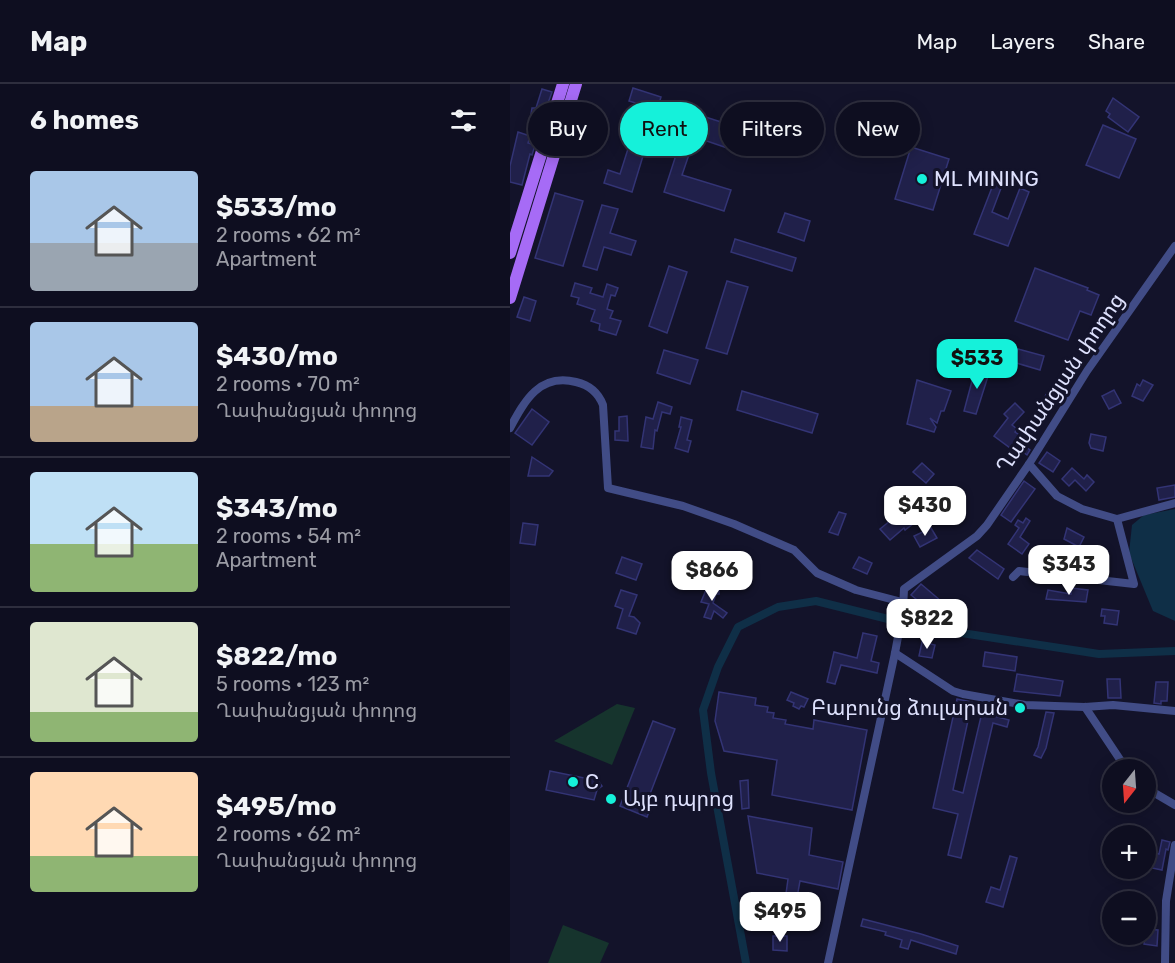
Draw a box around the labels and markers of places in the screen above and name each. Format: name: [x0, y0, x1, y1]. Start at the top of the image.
place label: ML MINING: [934, 166, 1039, 191]
marker: ML MINING: [915, 172, 929, 186]
pin: $533: [941, 339, 1013, 390]
pin: $430: [889, 486, 961, 537]
pin: $343: [1033, 545, 1105, 596]
pin: $866: [676, 551, 748, 602]
pin: $822: [891, 599, 963, 650]
place label: Բաբունց ձուլարան: [811, 695, 1008, 720]
marker: Բաբունց ձուլարան: [1013, 701, 1027, 715]
place label: C: [585, 769, 599, 794]
marker: C: [566, 775, 580, 789]
place label: Այբ դպրոց: [623, 786, 734, 811]
marker: Այբ դպրոց: [604, 792, 618, 806]
pin: $495: [744, 892, 816, 943]

